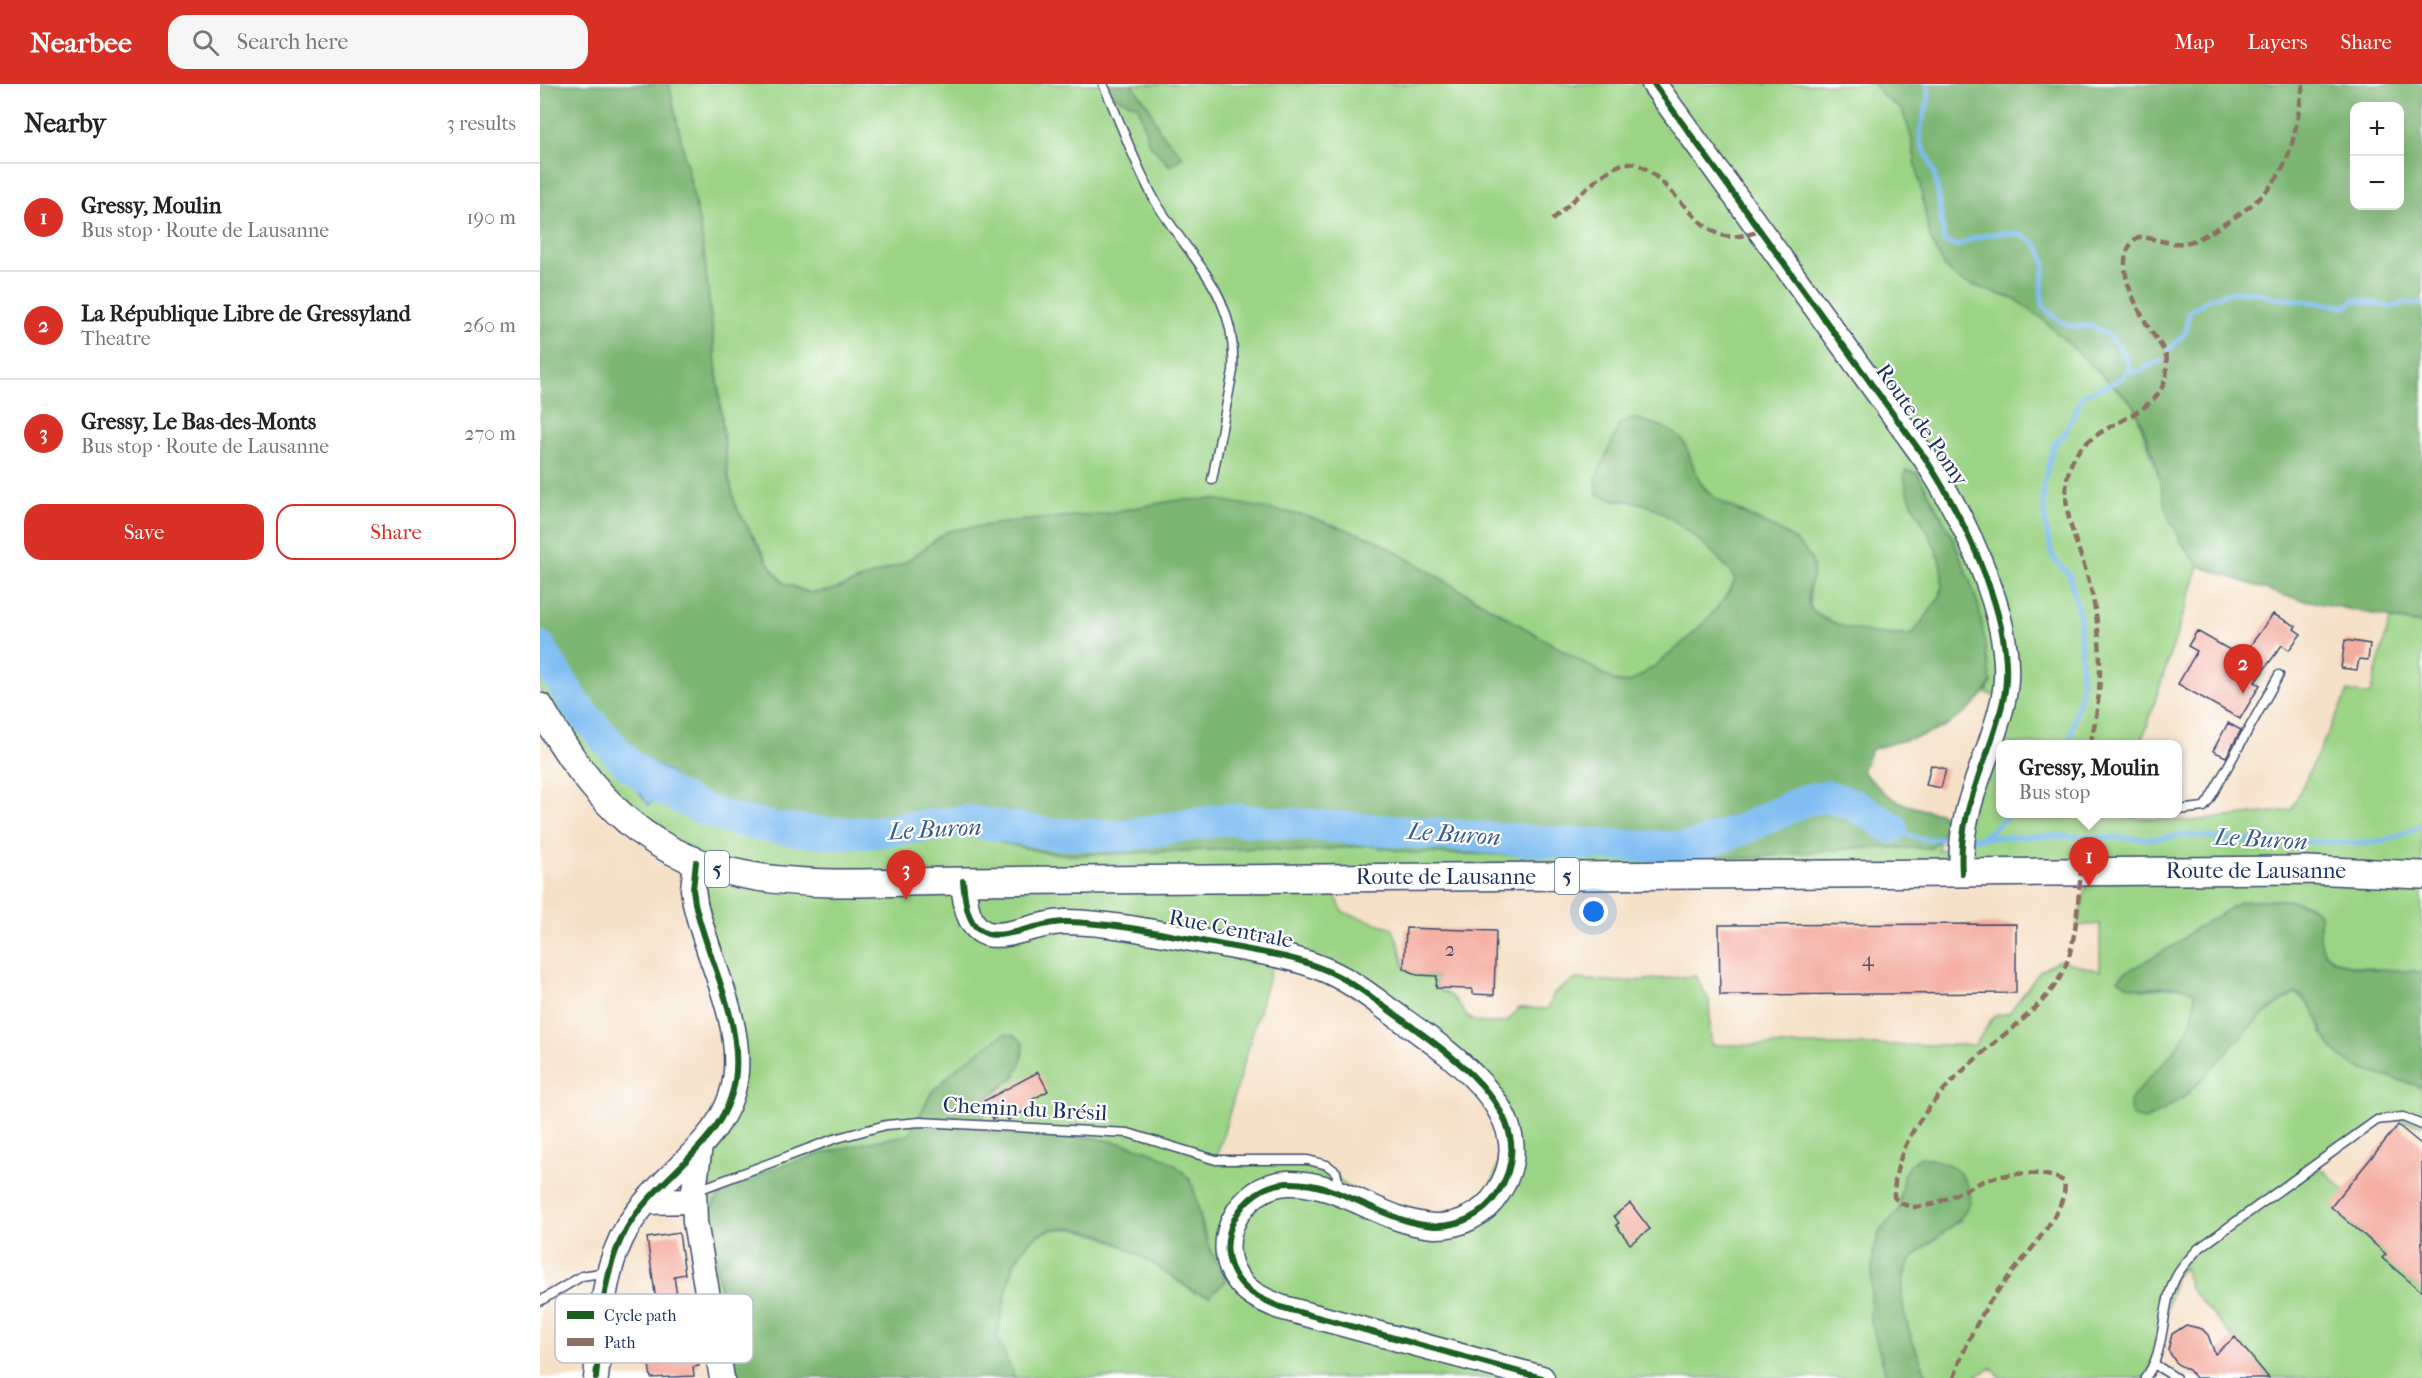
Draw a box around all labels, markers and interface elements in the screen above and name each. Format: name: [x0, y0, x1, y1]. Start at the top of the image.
search box: [168, 15, 588, 69]
text: Nearbee: [30, 26, 132, 59]
icon: search: [189, 26, 222, 59]
text: Search here: [237, 29, 348, 55]
text: Map: [2174, 30, 2215, 54]
text: Layers: [2248, 30, 2307, 54]
text: Share: [2340, 30, 2392, 54]
map controls: [2350, 102, 2404, 210]
button: +: [2350, 102, 2404, 156]
text: Nearby: [24, 108, 106, 139]
text: 3 results: [447, 112, 516, 135]
button: −: [2350, 156, 2404, 210]
text: Gressy, Moulin: [81, 193, 221, 219]
text: 1: [40, 206, 47, 229]
text: 190 m: [466, 206, 516, 229]
text: Bus stop · Route de Lausanne: [81, 219, 329, 242]
text: La République Libre de Gressyland: [81, 301, 411, 327]
text: 2: [38, 314, 49, 337]
text: 260 m: [463, 314, 516, 337]
text: Theatre: [81, 327, 151, 350]
street label: Route de Pomy: [1870, 359, 1974, 492]
text: Gressy, Le Bas-des-Monts: [81, 409, 316, 435]
text: 3: [39, 422, 48, 445]
text: 270 m: [464, 422, 516, 445]
text: Bus stop · Route de Lausanne: [81, 435, 329, 458]
button: Save: [24, 504, 264, 560]
button: Share: [276, 504, 516, 560]
pin: 2: [2224, 644, 2262, 694]
popup: [1996, 740, 2182, 818]
text: Gressy, Moulin: [2019, 755, 2159, 781]
text: Bus stop: [2019, 781, 2090, 804]
water label: Le Buron: [886, 813, 982, 846]
water label: Le Buron: [1404, 817, 1502, 851]
water label: Le Buron: [2212, 822, 2308, 855]
pin: 1: [2070, 838, 2108, 887]
pin: 3: [886, 850, 926, 900]
road number: 5: [705, 851, 729, 887]
road number: 5: [1555, 858, 1579, 894]
street label: Route de Lausanne: [2166, 858, 2346, 884]
street label: Route de Lausanne: [1356, 864, 1536, 890]
your location: [1579, 897, 1608, 926]
street label: Rue Centrale: [1167, 904, 1295, 954]
house number: 2: [1445, 938, 1455, 961]
house number: 4: [1862, 948, 1875, 971]
street label: Chemin du Brésil: [942, 1092, 1108, 1126]
legend: [555, 1294, 753, 1363]
text: Cycle path: [604, 1306, 676, 1325]
text: Path: [604, 1333, 636, 1352]

